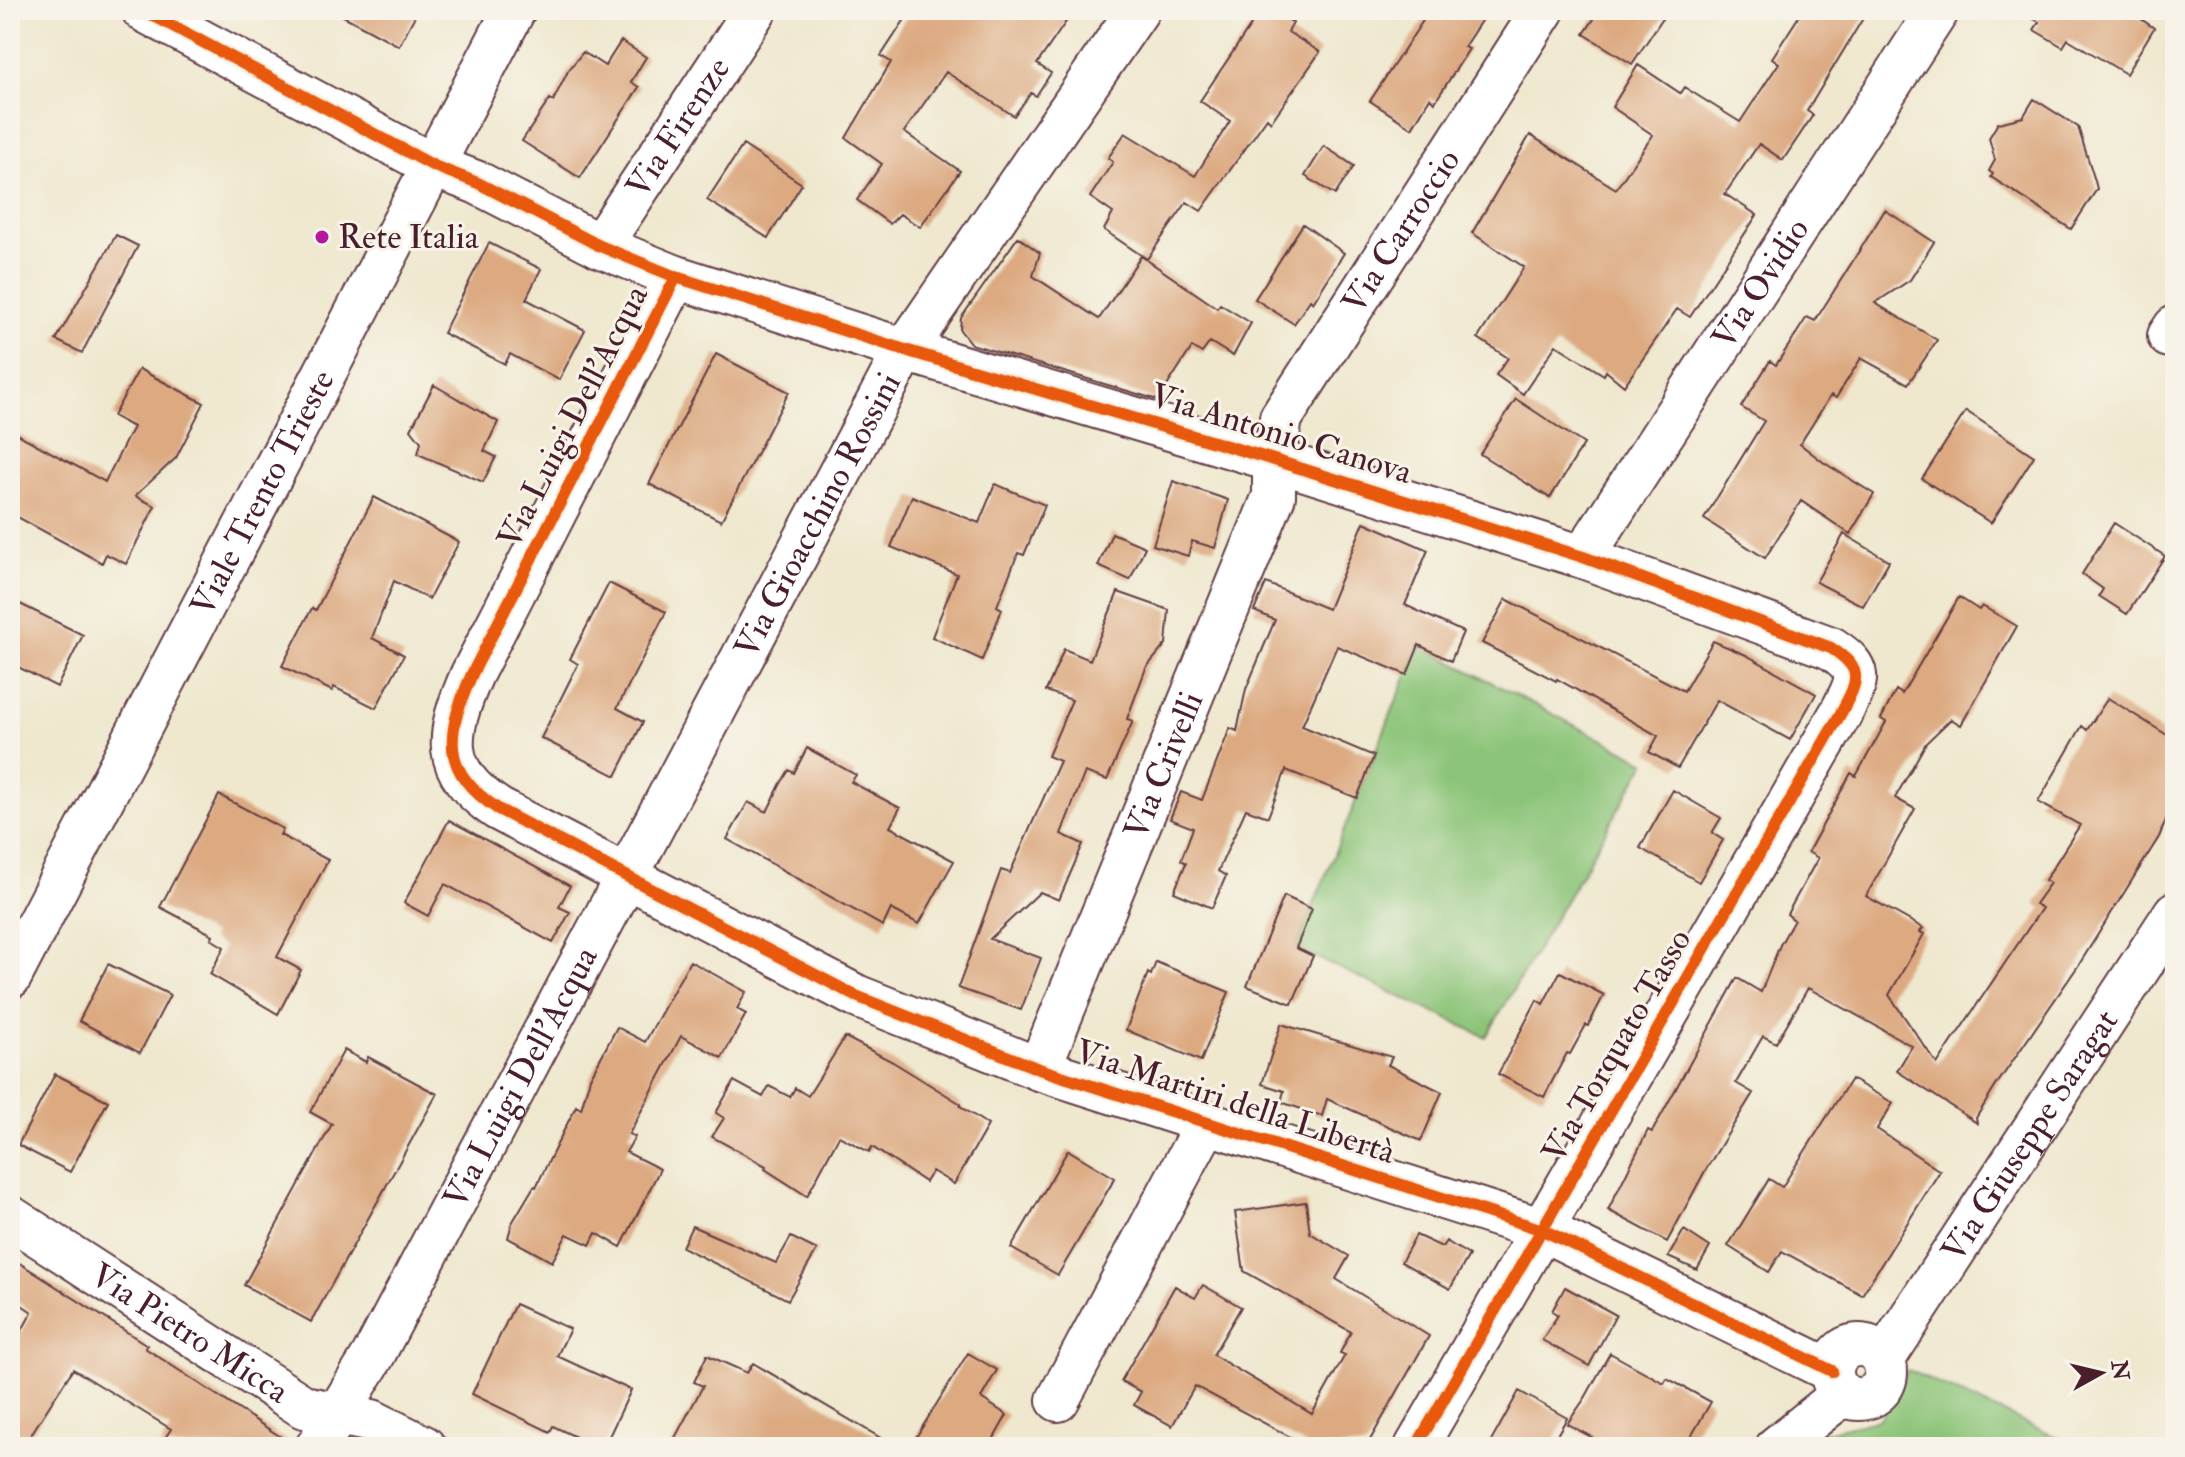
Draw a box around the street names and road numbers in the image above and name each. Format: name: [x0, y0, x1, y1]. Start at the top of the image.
street label: Via Firenze: [616, 49, 740, 206]
street label: Via Carroccio: [1332, 141, 1470, 321]
street label: Via Ovidio: [1702, 210, 1819, 357]
street label: Via Luigi Dell'Acqua: [488, 277, 658, 556]
street label: Viale Trento Trieste: [181, 363, 344, 623]
street label: Via Gioacchino Rossini: [725, 365, 911, 665]
street label: Via Antonio Canova: [1145, 374, 1418, 494]
street label: Via Crivelli: [1114, 685, 1213, 846]
street label: Via Torquato Tasso: [1533, 921, 1701, 1171]
street label: Via Luigi Dell'Acqua: [434, 938, 608, 1216]
street label: Via Giuseppe Saragat: [1932, 1002, 2127, 1270]
street label: Via Martiri della Libertà: [1070, 1030, 1401, 1174]
street label: Via Pietro Micca: [83, 1253, 298, 1413]

